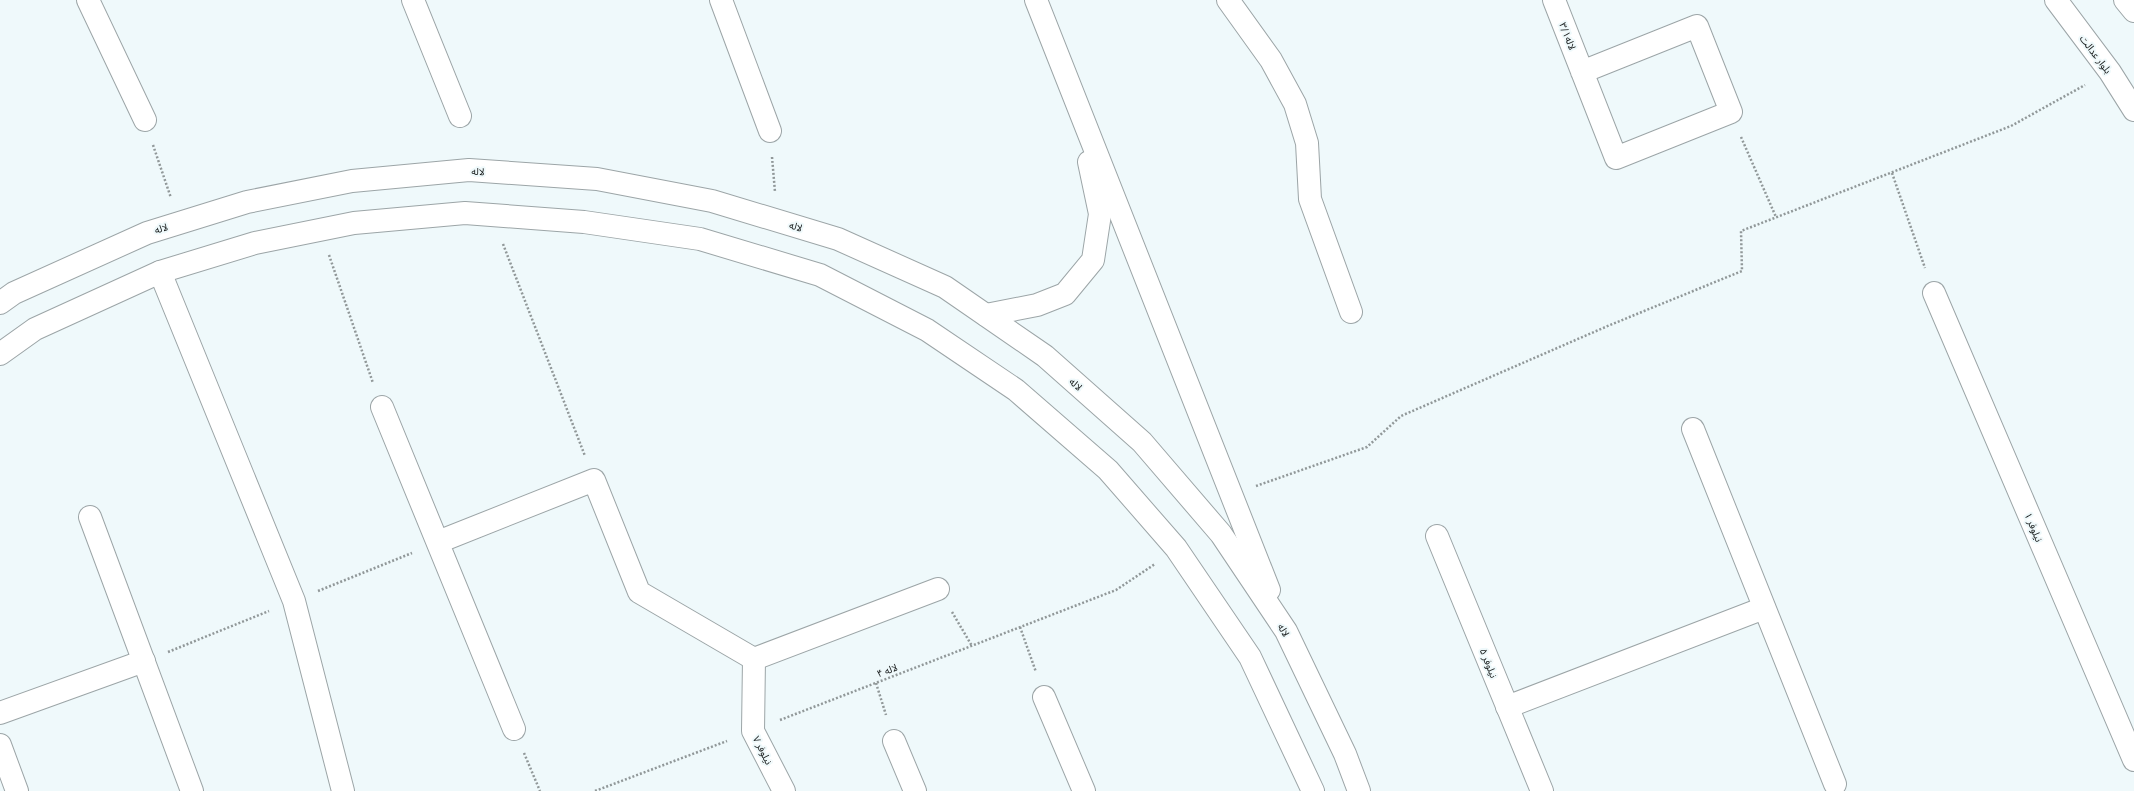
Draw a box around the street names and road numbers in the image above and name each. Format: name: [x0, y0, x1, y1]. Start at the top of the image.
street label: لاله۳/۱: [1557, 21, 1578, 51]
street label: بلوار عدالت: [2077, 33, 2114, 76]
street label: لاله: [471, 166, 485, 177]
street label: لاله: [788, 219, 804, 234]
street label: لاله: [153, 221, 169, 236]
street label: لاله: [1067, 376, 1084, 393]
street label: نیلوفر ۱: [2022, 511, 2045, 544]
street label: لاله: [1275, 622, 1292, 639]
street label: نیلوفر ۵: [1477, 647, 1499, 680]
street label: لاله ۴: [875, 662, 899, 679]
street label: نیلوفر ۷: [750, 734, 775, 767]

